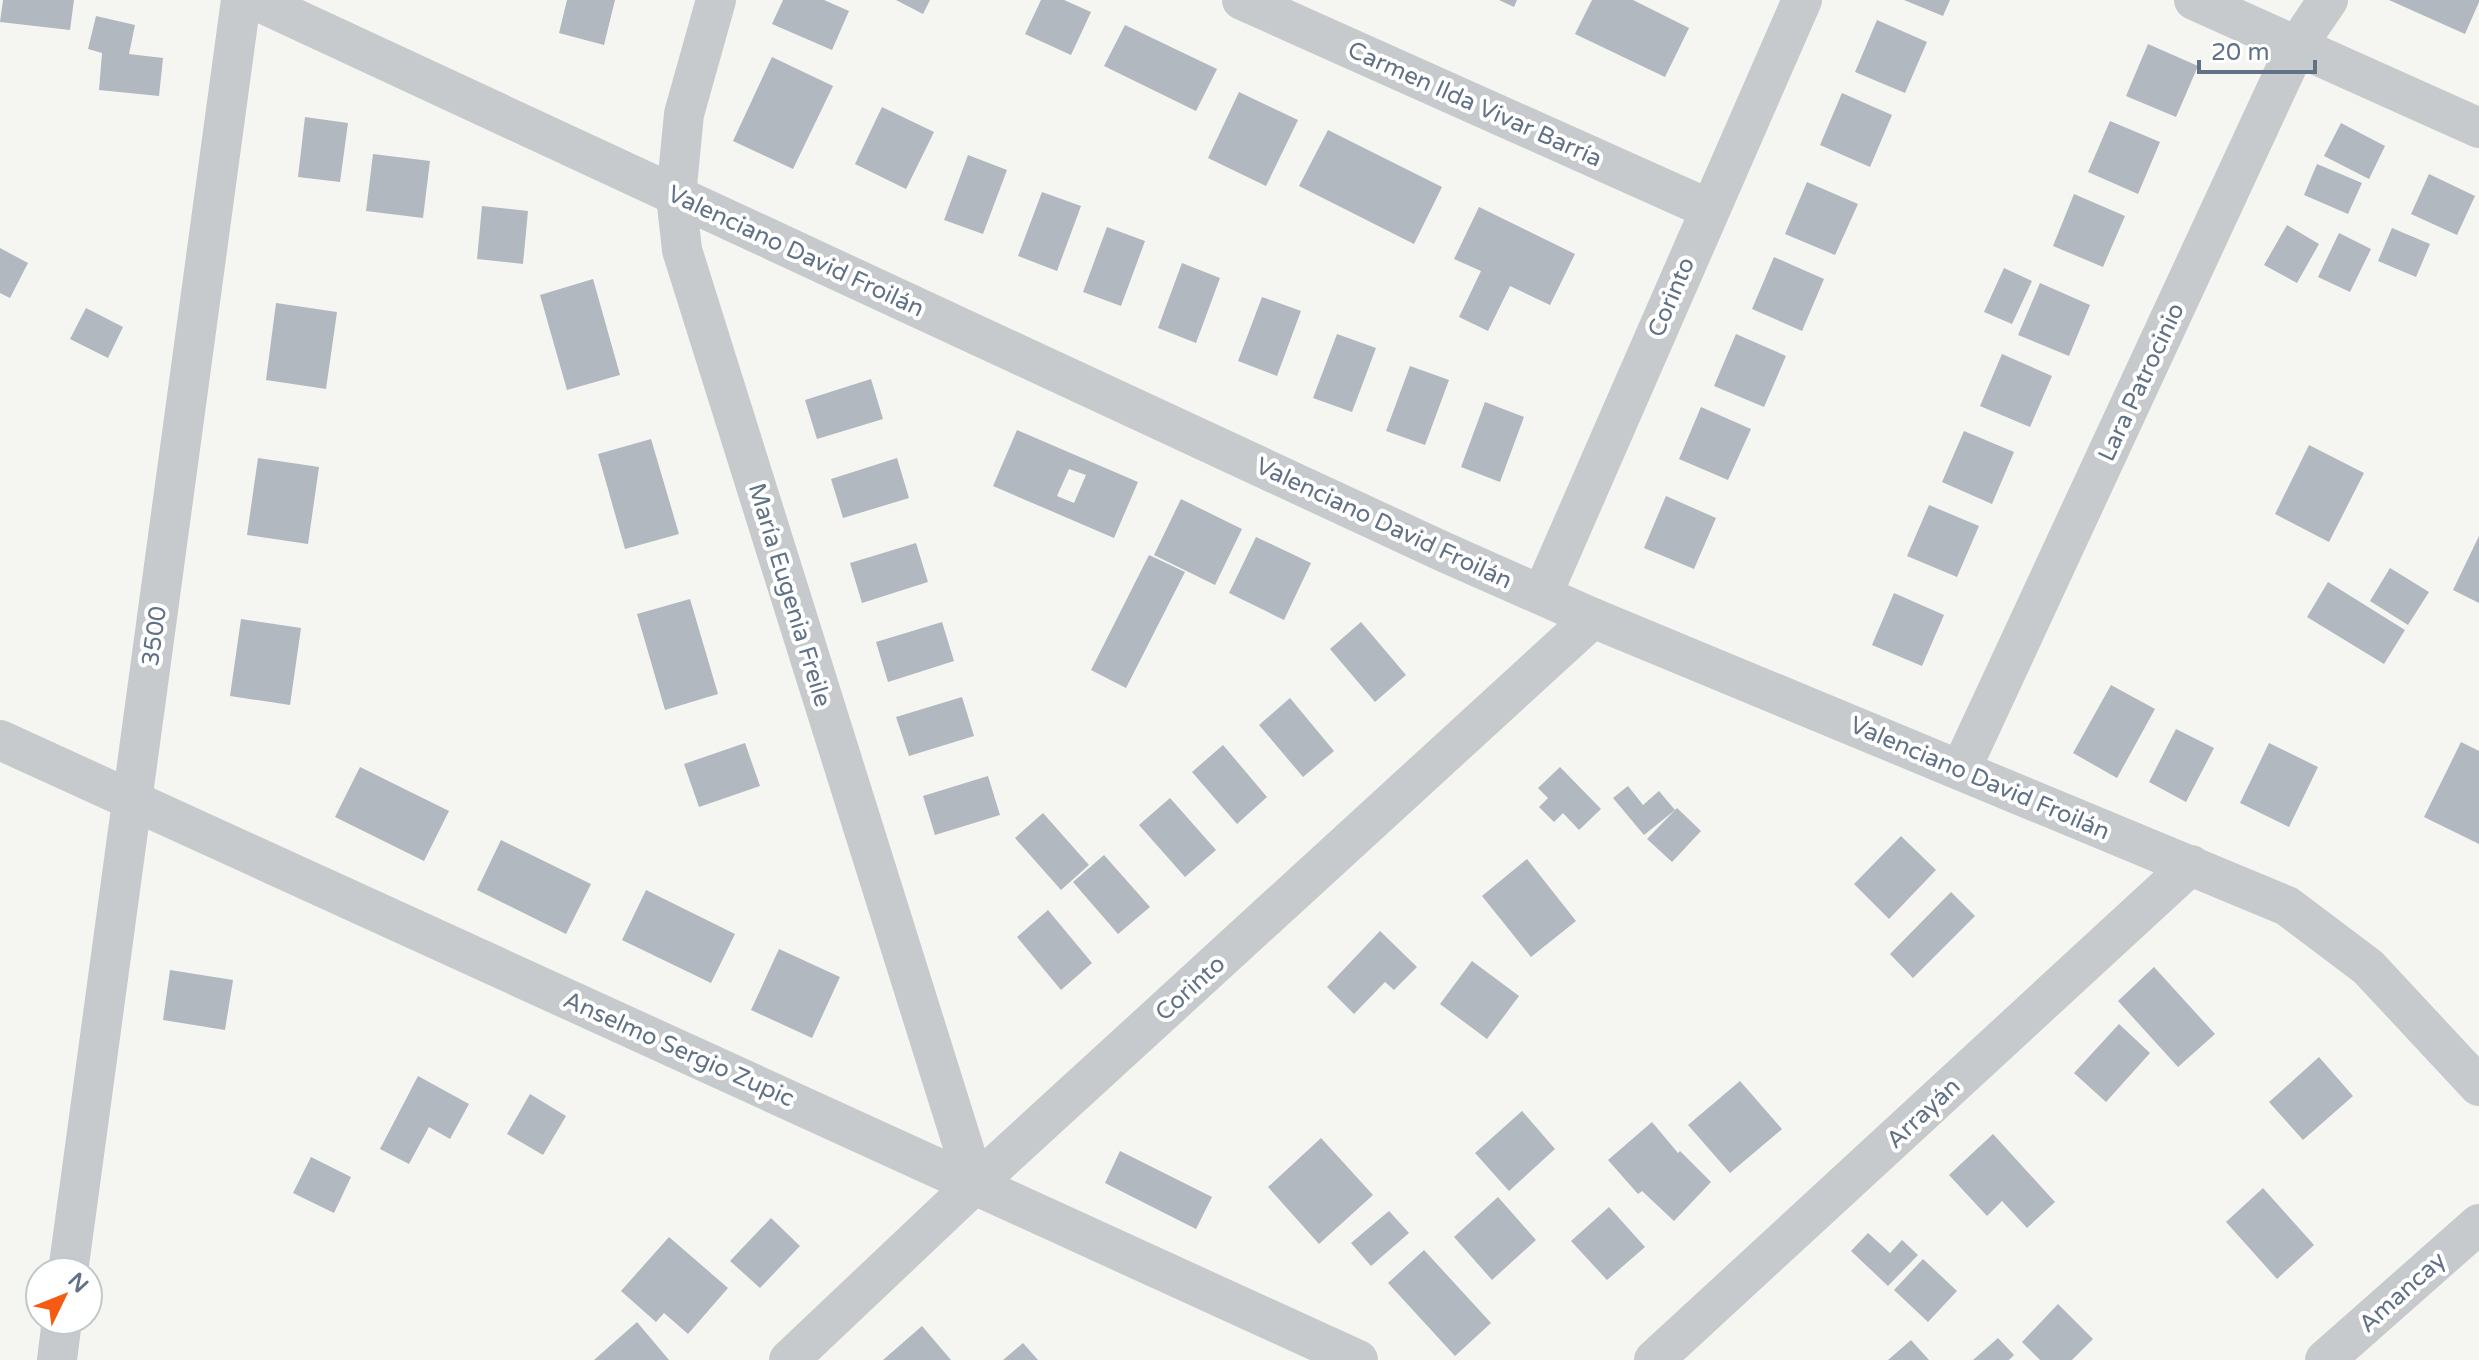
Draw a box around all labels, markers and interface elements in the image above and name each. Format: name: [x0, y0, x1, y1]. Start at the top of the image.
scale bar: [2199, 24, 2315, 74]
street label: Carmen Ilda Vivar Barría: [1343, 35, 1606, 174]
text: 20 m: [2211, 38, 2269, 67]
street label: Valenciano David Froilán: [663, 179, 928, 324]
street label: Corinto: [1642, 253, 1701, 342]
street label: Lara Patrocinio: [2092, 298, 2191, 466]
street label: Valenciano David Froilán: [1251, 451, 1516, 596]
street label: María Eugenia Freile: [742, 480, 837, 710]
street label: 3500: [136, 604, 173, 668]
street label: Valenciano David Froilán: [1846, 711, 2114, 846]
street label: Corinto: [1149, 949, 1231, 1027]
street label: Anselmo Sergio Zupic: [559, 986, 799, 1113]
street label: Arrayán: [1880, 1072, 1966, 1155]
street label: Amancay: [2353, 1246, 2452, 1339]
north arrow: [24, 1256, 104, 1336]
text: N: [62, 1268, 93, 1298]

